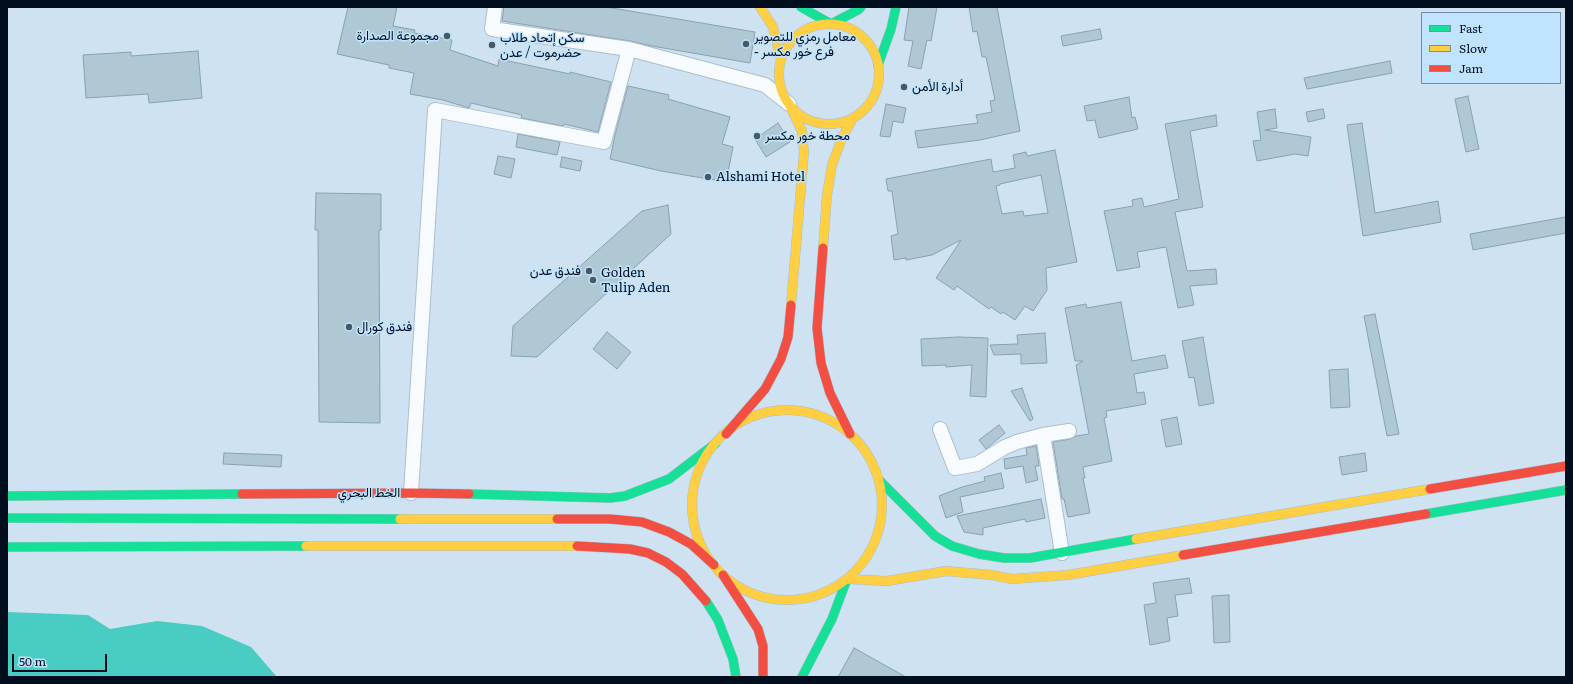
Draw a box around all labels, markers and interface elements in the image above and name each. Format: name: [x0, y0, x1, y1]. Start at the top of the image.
legend: [1421, 12, 1561, 84]
text: Fast: [1459, 19, 1482, 37]
place label: مجموعة الصدارة: [356, 28, 439, 44]
place label: معامل رمزي للتصوير - فرع خور مكسر: [754, 29, 856, 60]
place label: سكن إتحاد طلاب حضرموت / عدن: [500, 30, 585, 61]
marker: مجموعة الصدارة: [442, 31, 452, 41]
marker: معامل رمزي للتصوير - فرع خور مكسر: [741, 39, 751, 49]
text: Slow: [1459, 39, 1487, 57]
marker: سكن إتحاد طلاب حضرموت / عدن: [487, 40, 497, 50]
text: Jam: [1459, 59, 1483, 77]
place label: أدارة الأمن: [912, 79, 963, 95]
marker: أدارة الأمن: [899, 82, 909, 92]
place label: محطة خور مكسر: [765, 128, 850, 144]
marker: محطة خور مكسر: [752, 131, 762, 141]
place label: Alshami Hotel: [716, 169, 805, 185]
marker: Alshami Hotel: [703, 172, 713, 182]
place label: فندق عدن: [530, 263, 581, 279]
place label: Golden Tulip Aden: [601, 265, 670, 296]
marker: فندق عدن: [584, 266, 594, 276]
marker: Golden Tulip Aden: [588, 275, 598, 285]
place label: فندق كورال: [357, 319, 412, 335]
marker: فندق كورال: [344, 322, 354, 332]
street label: الخط البحري: [338, 485, 400, 501]
scale bar: [14, 646, 109, 672]
text: 50 m: [19, 652, 46, 670]

